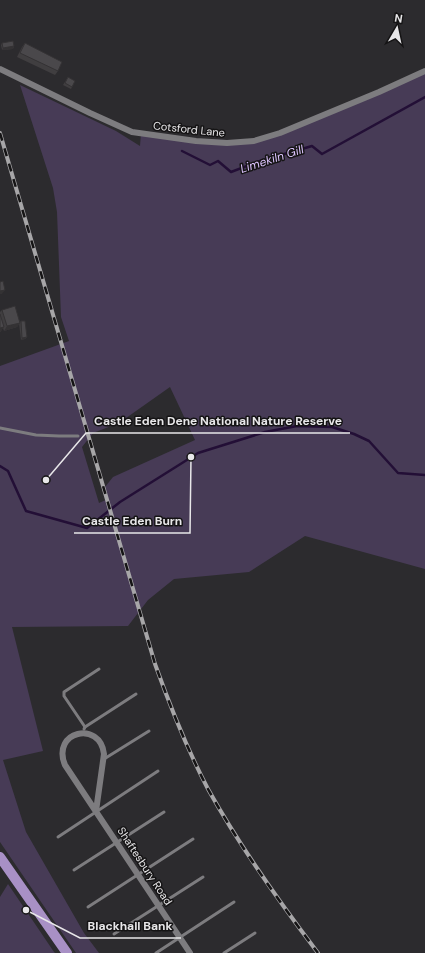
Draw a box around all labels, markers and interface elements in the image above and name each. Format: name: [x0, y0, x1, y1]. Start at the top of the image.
north arrow: [377, 8, 417, 48]
text: N: [394, 11, 404, 26]
street label: Cotsford Lane: [152, 118, 226, 140]
water label: Limekiln Gill: [238, 141, 306, 177]
callout: Castle Eden Dene National Nature Reserve: [86, 409, 350, 433]
text: Castle Eden Dene National Nature Reserve: [94, 413, 342, 429]
callout: Castle Eden Burn: [74, 509, 190, 533]
text: Castle Eden Burn: [82, 513, 182, 529]
street label: Shaftesbury Road: [115, 824, 176, 908]
callout: Blackhall Bank: [80, 914, 181, 938]
text: Blackhall Bank: [88, 918, 172, 934]

